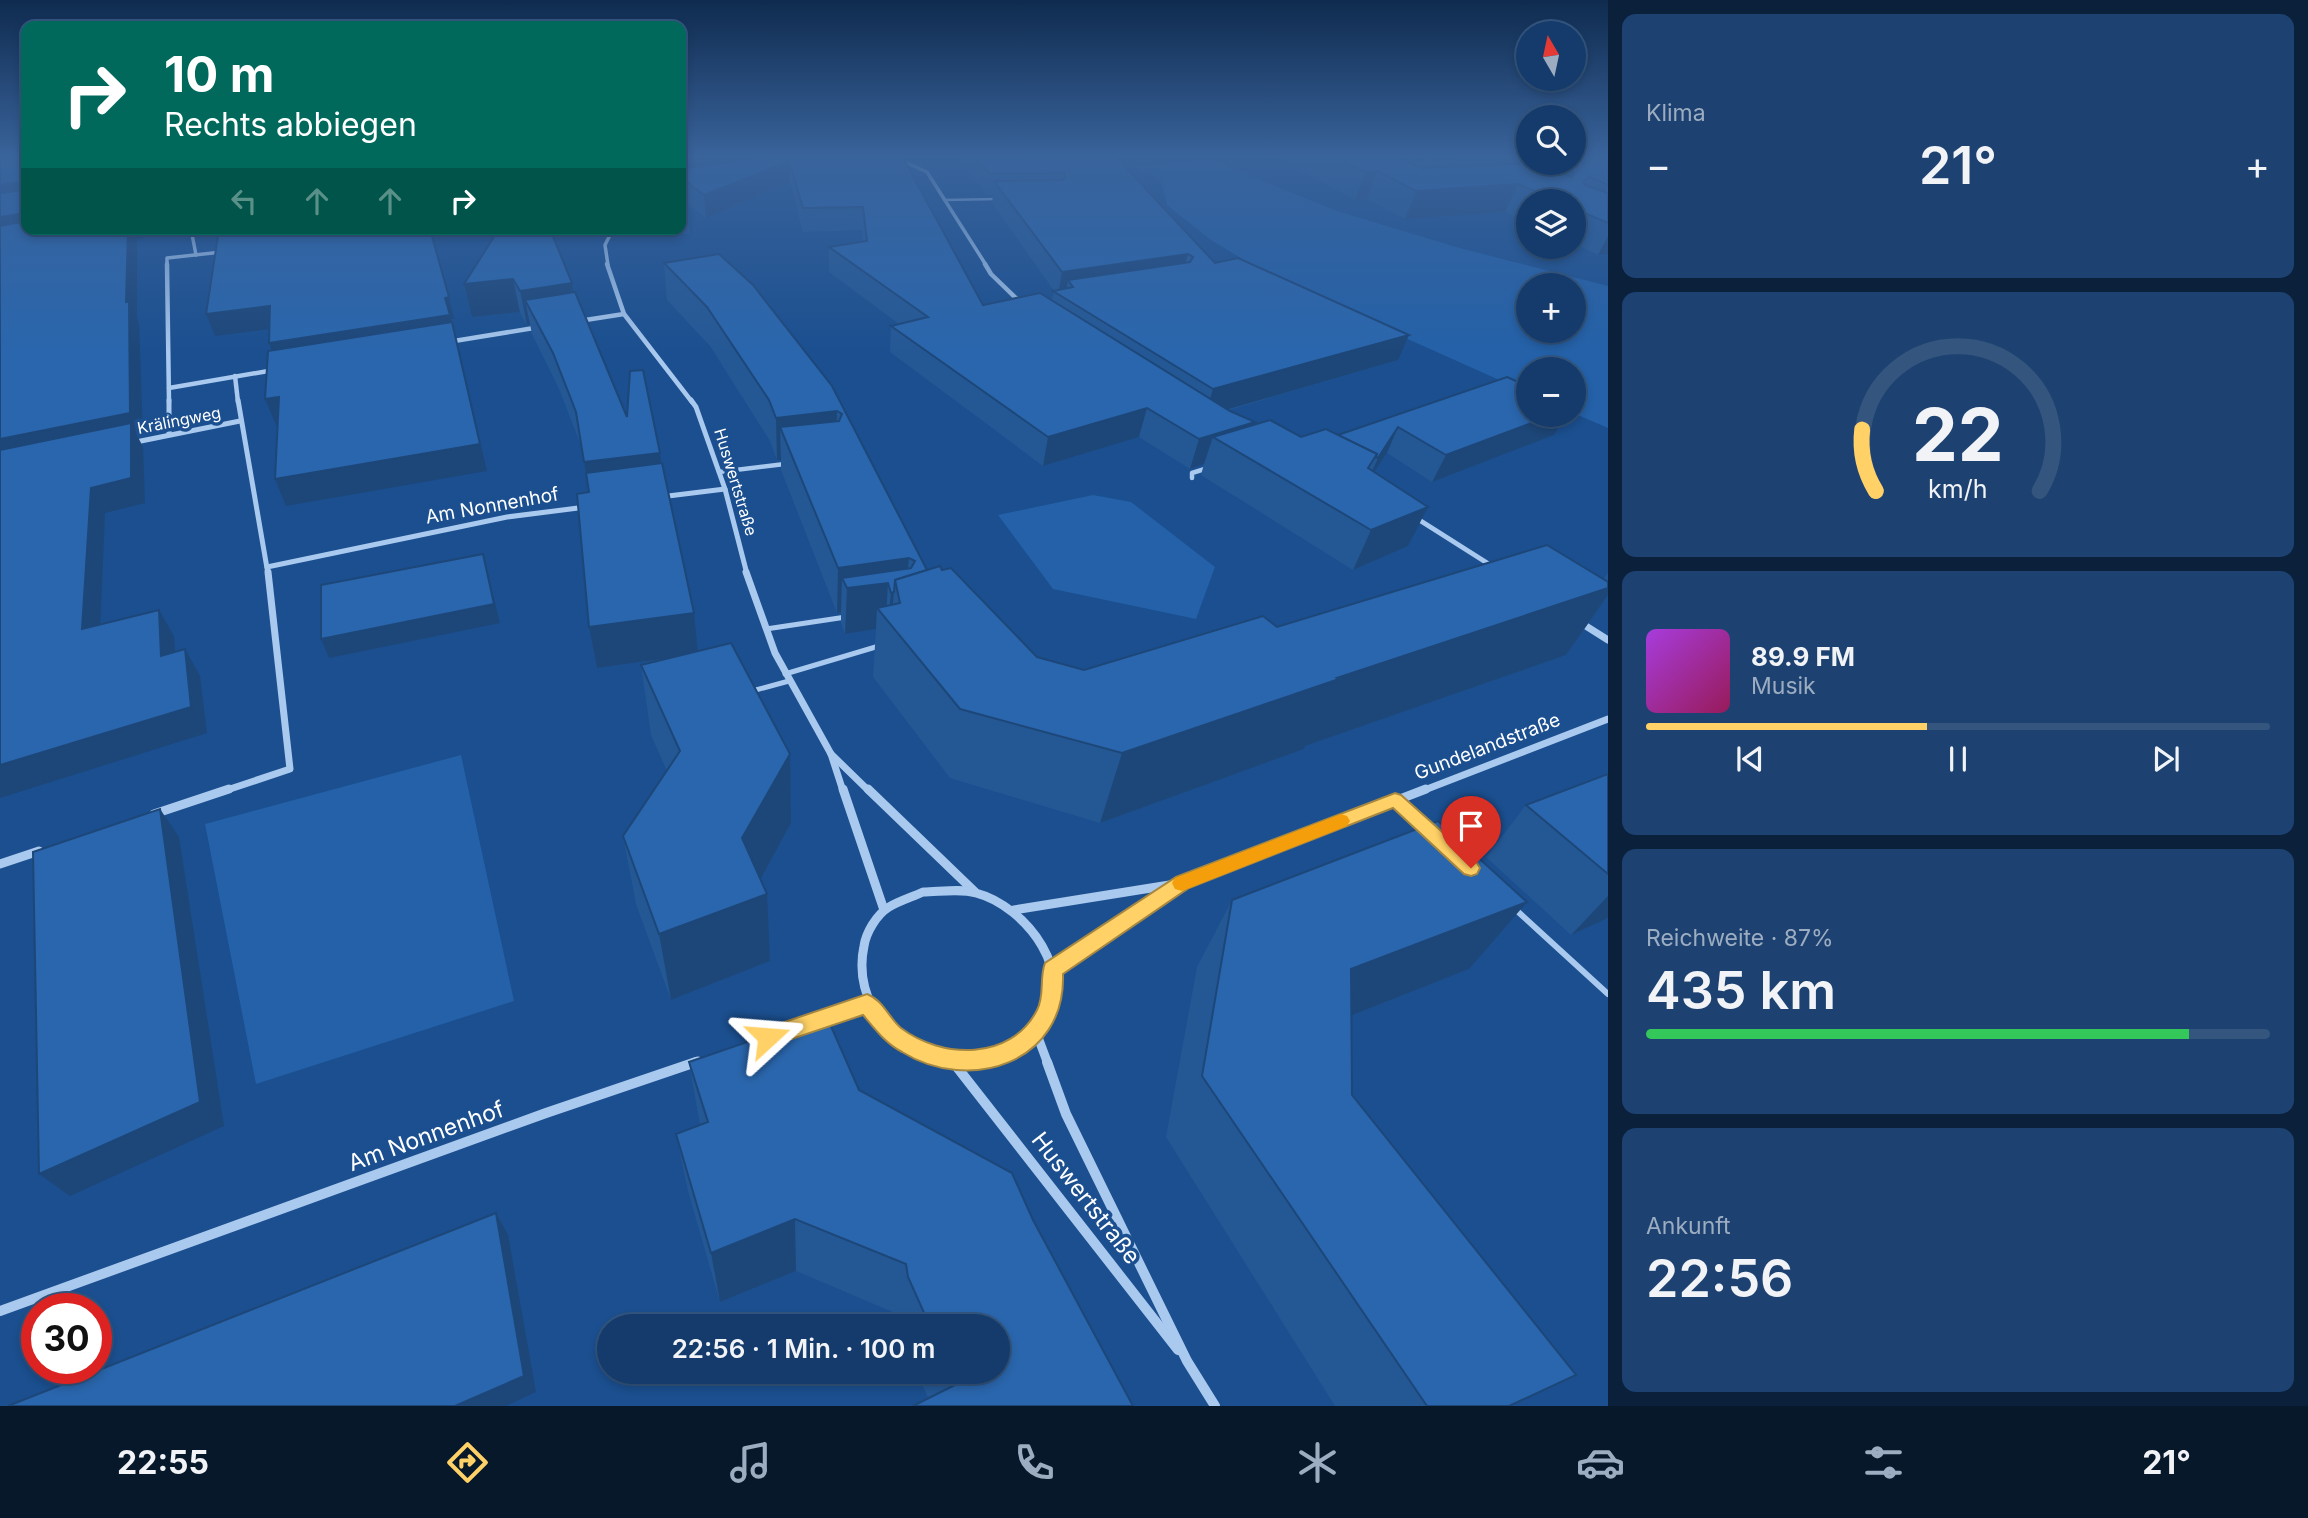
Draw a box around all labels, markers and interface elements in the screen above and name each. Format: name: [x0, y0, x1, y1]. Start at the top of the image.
north arrow: [1516, 21, 1586, 91]
map controls: [1516, 21, 1586, 427]
text: 10 m: [164, 45, 275, 104]
icon: right: [49, 49, 140, 140]
text: Klima: [1646, 99, 1706, 127]
text: Rechts abbiegen: [164, 105, 417, 144]
button: search: [1516, 105, 1586, 175]
text: 21°: [1919, 134, 1997, 197]
text: −: [1646, 142, 1671, 188]
text: +: [2245, 142, 2270, 188]
icon: left: [225, 182, 263, 220]
icon: ahead: [298, 182, 336, 220]
icon: ahead: [371, 182, 409, 220]
icon: right: [444, 182, 482, 220]
button: layers: [1516, 189, 1586, 259]
button: +: [1516, 273, 1586, 343]
button: −: [1516, 357, 1586, 427]
text: 22: [1912, 390, 2004, 479]
street label: Krälingweg: [136, 402, 222, 438]
street label: Huswertstraße: [710, 426, 762, 538]
text: km/h: [1928, 473, 1988, 503]
street label: Am Nonnenhof: [424, 482, 561, 529]
text: 89.9 FM: [1751, 641, 1855, 672]
text: Musik: [1751, 672, 1816, 700]
street label: Gundelandstraße: [1411, 708, 1563, 785]
icon: previous: [1731, 740, 1769, 778]
icon: pause: [1939, 740, 1977, 778]
icon: next: [2147, 740, 2185, 778]
pin: [1441, 796, 1501, 868]
icon: arrive: [1452, 807, 1490, 845]
text: Reichweite · 87%: [1646, 924, 1834, 952]
text: 435 km: [1646, 959, 1836, 1022]
position arrow: [731, 1000, 805, 1074]
street label: Am Nonnenhof: [344, 1095, 508, 1177]
street label: Huswertstraße: [1026, 1126, 1146, 1270]
text: Ankunft: [1646, 1212, 1731, 1240]
text: 22:56: [1646, 1247, 1793, 1310]
speed limit sign: 30: [21, 1293, 112, 1384]
text: 22:56 · 1 Min. · 100 m: [672, 1333, 935, 1364]
icon: directions: [443, 1438, 492, 1487]
icon: music: [726, 1438, 775, 1487]
icon: phone: [1010, 1438, 1059, 1487]
icon: climate: [1293, 1438, 1342, 1487]
icon: car: [1576, 1438, 1625, 1487]
icon: filters: [1859, 1438, 1908, 1487]
text: 22:55: [117, 1443, 209, 1482]
text: 21°: [2142, 1443, 2191, 1482]

